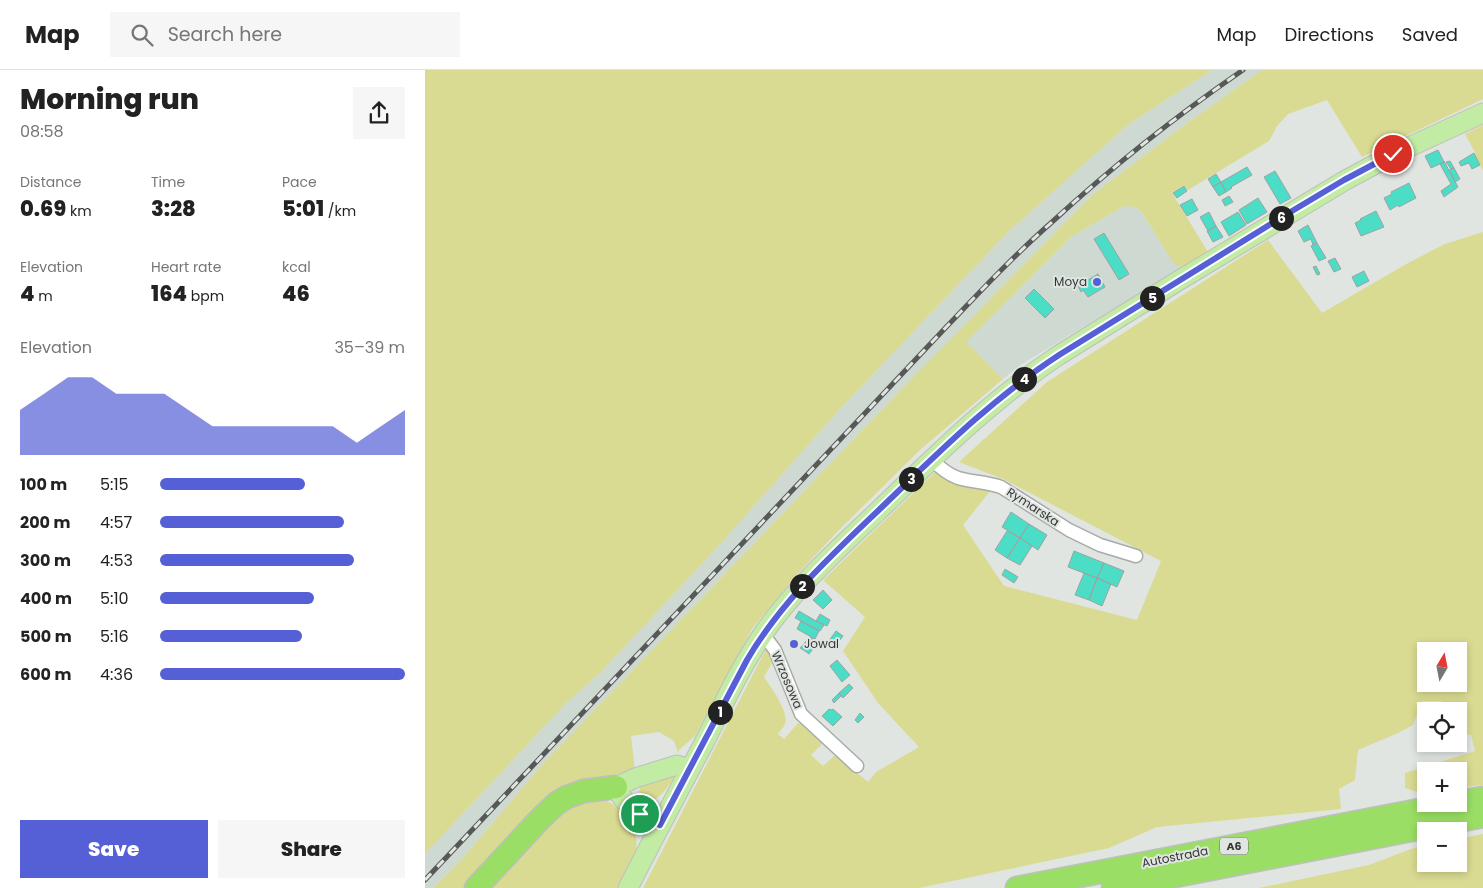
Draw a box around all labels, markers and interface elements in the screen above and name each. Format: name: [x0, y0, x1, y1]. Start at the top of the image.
search box: [110, 12, 460, 57]
text: Map: [25, 18, 80, 51]
icon: search: [128, 21, 156, 49]
text: Search here: [168, 21, 282, 48]
text: Map: [1217, 22, 1256, 47]
text: Directions: [1284, 22, 1374, 47]
text: Saved: [1402, 22, 1458, 47]
text: Morning run: [20, 80, 199, 119]
button: share: [353, 87, 405, 139]
text: 08:58: [20, 120, 64, 143]
pin: [1372, 133, 1414, 175]
icon: check: [1379, 140, 1407, 168]
text: Distance: [20, 172, 81, 192]
text: Time: [151, 172, 185, 192]
text: Pace: [282, 172, 317, 192]
text: 0.69: [20, 194, 66, 223]
text: 3:28: [151, 194, 196, 223]
text: 5:01: [282, 194, 324, 223]
text: km: [66, 201, 92, 221]
text: /km: [324, 201, 356, 221]
pin: 6: [1269, 206, 1293, 230]
text: 6: [1277, 208, 1286, 228]
text: Elevation: [20, 257, 83, 277]
text: Heart rate: [151, 257, 221, 277]
text: kcal: [282, 257, 311, 277]
place label: Moya: [1054, 273, 1087, 290]
marker: Moya: [1091, 276, 1103, 288]
text: 4: [20, 279, 35, 308]
text: 164: [151, 279, 187, 308]
text: 46: [282, 279, 310, 308]
text: m: [35, 286, 53, 306]
text: bpm: [187, 286, 224, 306]
pin: 5: [1139, 286, 1165, 310]
text: 5: [1148, 288, 1157, 308]
text: Elevation: [20, 336, 92, 359]
text: 35–39 m: [334, 336, 405, 359]
pin: 4: [1011, 366, 1037, 392]
text: 4: [1020, 369, 1029, 389]
pin: 3: [899, 466, 923, 492]
text: 3: [907, 469, 916, 489]
text: 100 m: [20, 473, 67, 496]
text: 5:15: [100, 473, 129, 496]
street label: Rymarska: [1004, 483, 1063, 530]
text: 200 m: [20, 511, 70, 534]
text: 4:57: [100, 511, 132, 534]
text: 300 m: [20, 549, 71, 572]
text: 4:53: [100, 549, 133, 572]
pin: 2: [789, 574, 815, 598]
text: 2: [799, 576, 807, 596]
text: 400 m: [20, 587, 72, 610]
text: 5:10: [100, 587, 129, 610]
text: 500 m: [20, 625, 72, 648]
text: 5:16: [100, 625, 129, 648]
place label: Jowal: [804, 635, 839, 652]
marker: Jowal: [788, 638, 800, 650]
north arrow: [1417, 642, 1467, 692]
map controls: [1417, 642, 1467, 872]
street label: Wrzosowa: [768, 648, 807, 711]
text: 600 m: [20, 663, 71, 686]
text: 4:36: [100, 663, 133, 686]
pin: 1: [707, 700, 733, 724]
text: 1: [718, 702, 723, 722]
button: locate: [1417, 702, 1467, 752]
button: +: [1417, 762, 1467, 812]
pin: [619, 793, 661, 835]
icon: arrive: [626, 800, 654, 828]
button: Save: [20, 820, 208, 878]
button: Share: [218, 820, 405, 878]
button: −: [1417, 822, 1467, 872]
road number: A6: [1220, 838, 1248, 854]
street label: Autostrada: [1140, 842, 1210, 871]

